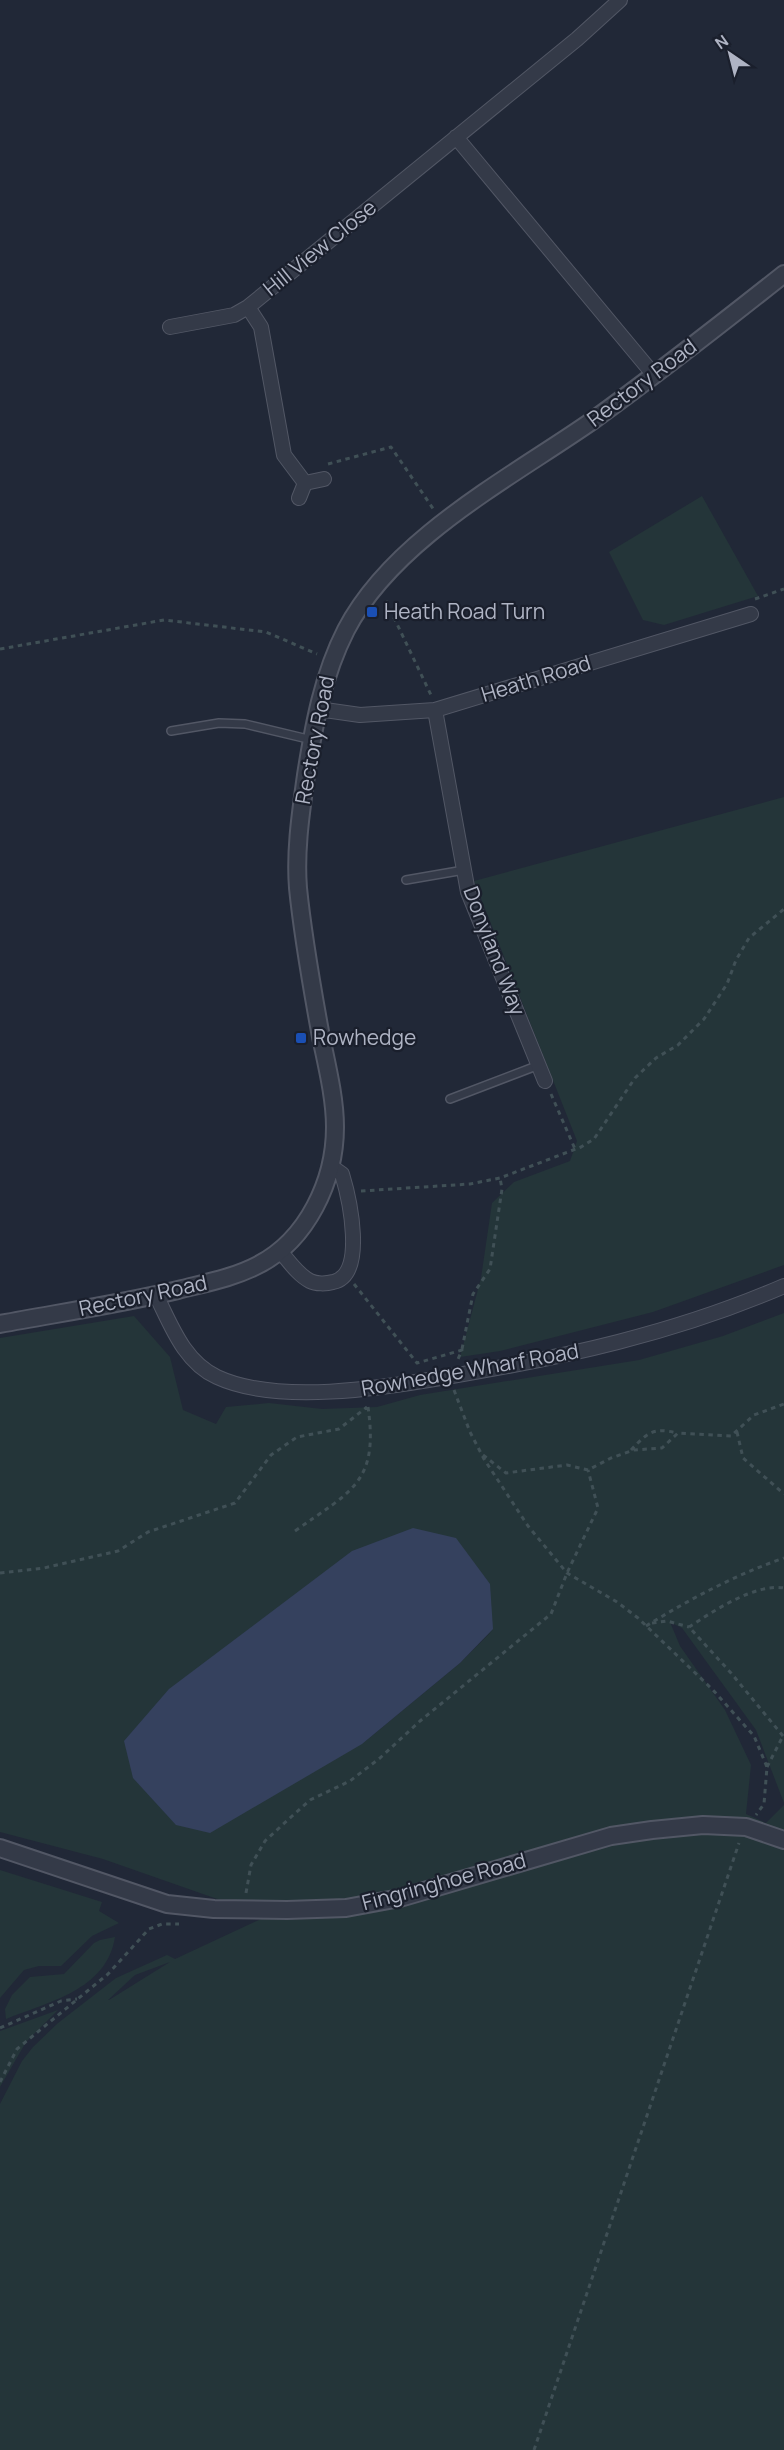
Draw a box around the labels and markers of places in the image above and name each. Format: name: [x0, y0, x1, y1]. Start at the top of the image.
place label: Heath Road Turn: [384, 597, 545, 625]
marker: Heath Road Turn: [365, 605, 379, 619]
place label: Rowhedge: [313, 1023, 416, 1051]
marker: Rowhedge: [294, 1031, 308, 1045]

